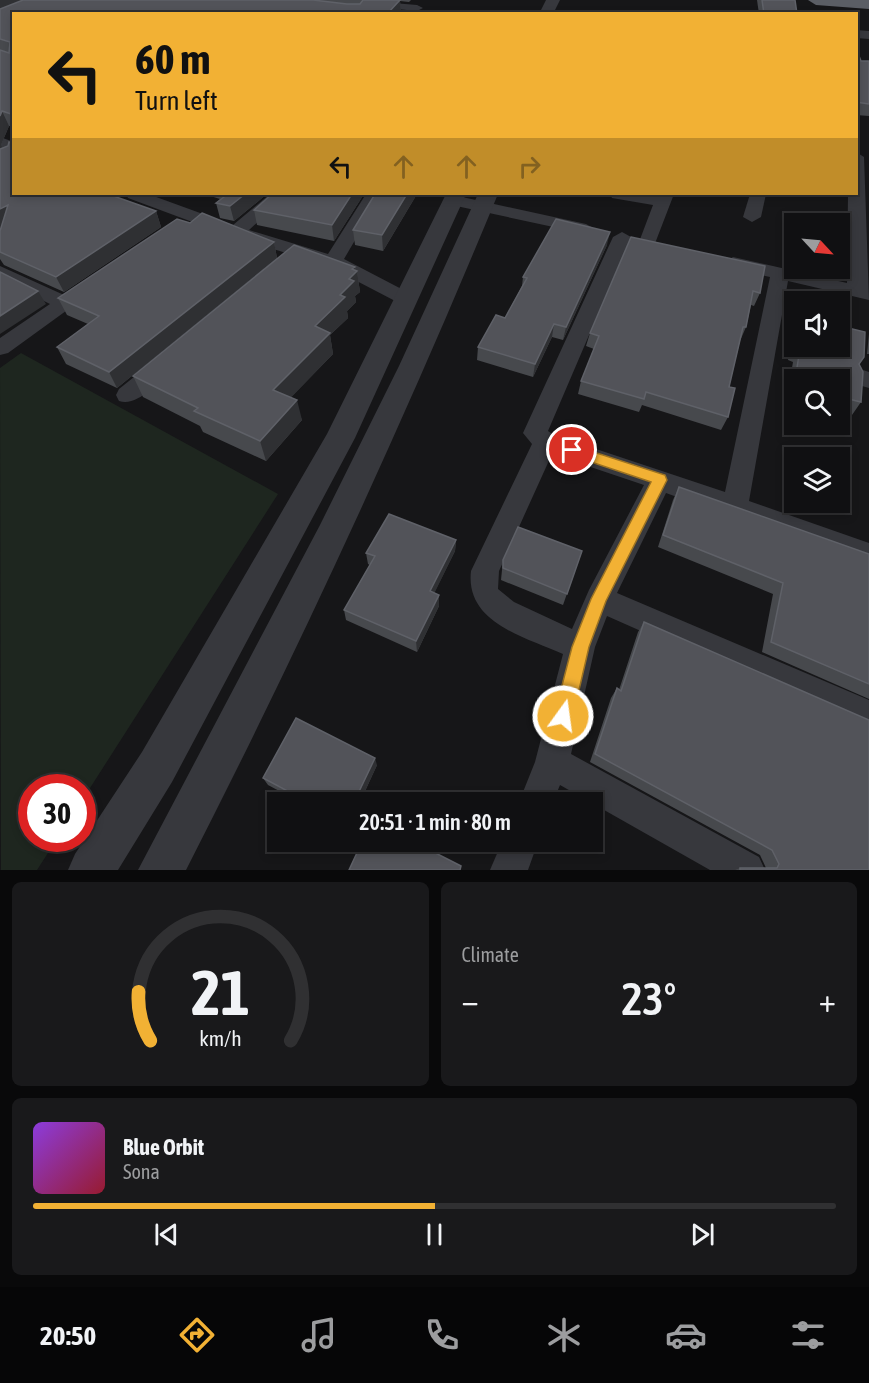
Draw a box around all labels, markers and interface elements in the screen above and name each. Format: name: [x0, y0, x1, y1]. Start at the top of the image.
text: 60 m: [135, 35, 210, 83]
icon: left: [36, 36, 114, 114]
text: Turn left: [135, 85, 218, 116]
icon: left: [324, 150, 357, 183]
icon: ahead: [387, 150, 420, 183]
icon: ahead: [450, 150, 483, 183]
icon: right: [513, 150, 546, 183]
north arrow: [784, 213, 850, 279]
map controls: [784, 213, 850, 513]
button: sound: [784, 291, 850, 357]
button: search: [784, 369, 850, 435]
pin: [546, 424, 597, 475]
icon: arrive: [555, 433, 588, 466]
button: layers: [784, 447, 850, 513]
position arrow: [531, 684, 595, 748]
speed limit sign: 30: [18, 774, 96, 852]
text: 20:51 · 1 min · 80 m: [359, 809, 511, 835]
text: Climate: [462, 943, 519, 966]
text: 21: [191, 957, 250, 1028]
text: 23°: [621, 973, 676, 1025]
text: −: [462, 981, 479, 1019]
text: +: [819, 981, 836, 1019]
text: km/h: [199, 1026, 242, 1051]
text: Blue Orbit: [123, 1134, 204, 1160]
text: Sona: [123, 1160, 160, 1183]
icon: previous: [150, 1218, 183, 1251]
icon: pause: [418, 1218, 451, 1251]
icon: next: [686, 1218, 719, 1251]
icon: directions: [176, 1314, 218, 1356]
icon: music: [298, 1314, 340, 1356]
icon: phone: [421, 1314, 463, 1356]
icon: climate: [543, 1314, 585, 1356]
icon: car: [665, 1314, 707, 1356]
icon: filters: [787, 1314, 829, 1356]
text: 20:50: [40, 1320, 96, 1351]

